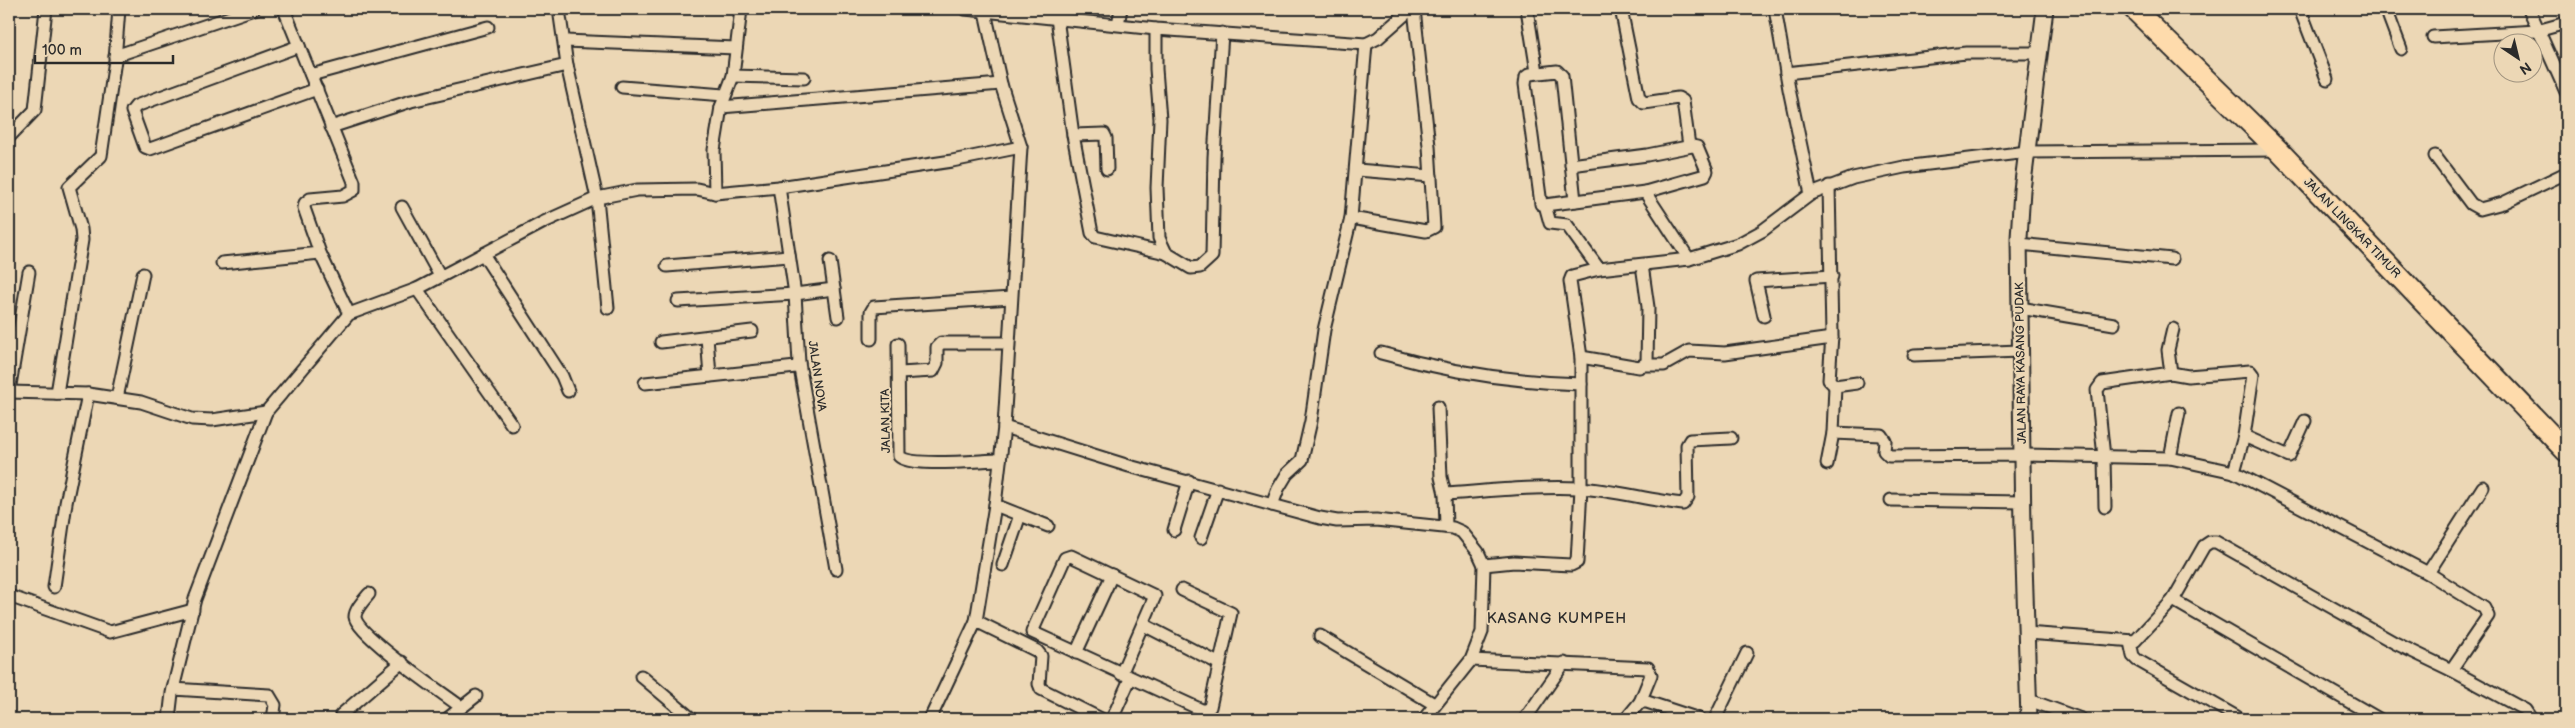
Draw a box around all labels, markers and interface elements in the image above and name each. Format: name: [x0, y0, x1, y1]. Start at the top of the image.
scale bar: [35, 32, 172, 64]
north arrow: [2492, 32, 2542, 82]
text: 100 m: [42, 41, 82, 60]
text: N: [2516, 58, 2534, 78]
street label: JALAN LINGKAR TIMUR: [2300, 175, 2404, 281]
street label: JALAN RAYA KASANG PUDAK: [2012, 282, 2030, 444]
street label: JALAN NOVA: [805, 340, 829, 413]
street label: JALAN KITA: [878, 388, 894, 453]
district label: KASANG KUMPEH: [1487, 609, 1627, 628]

